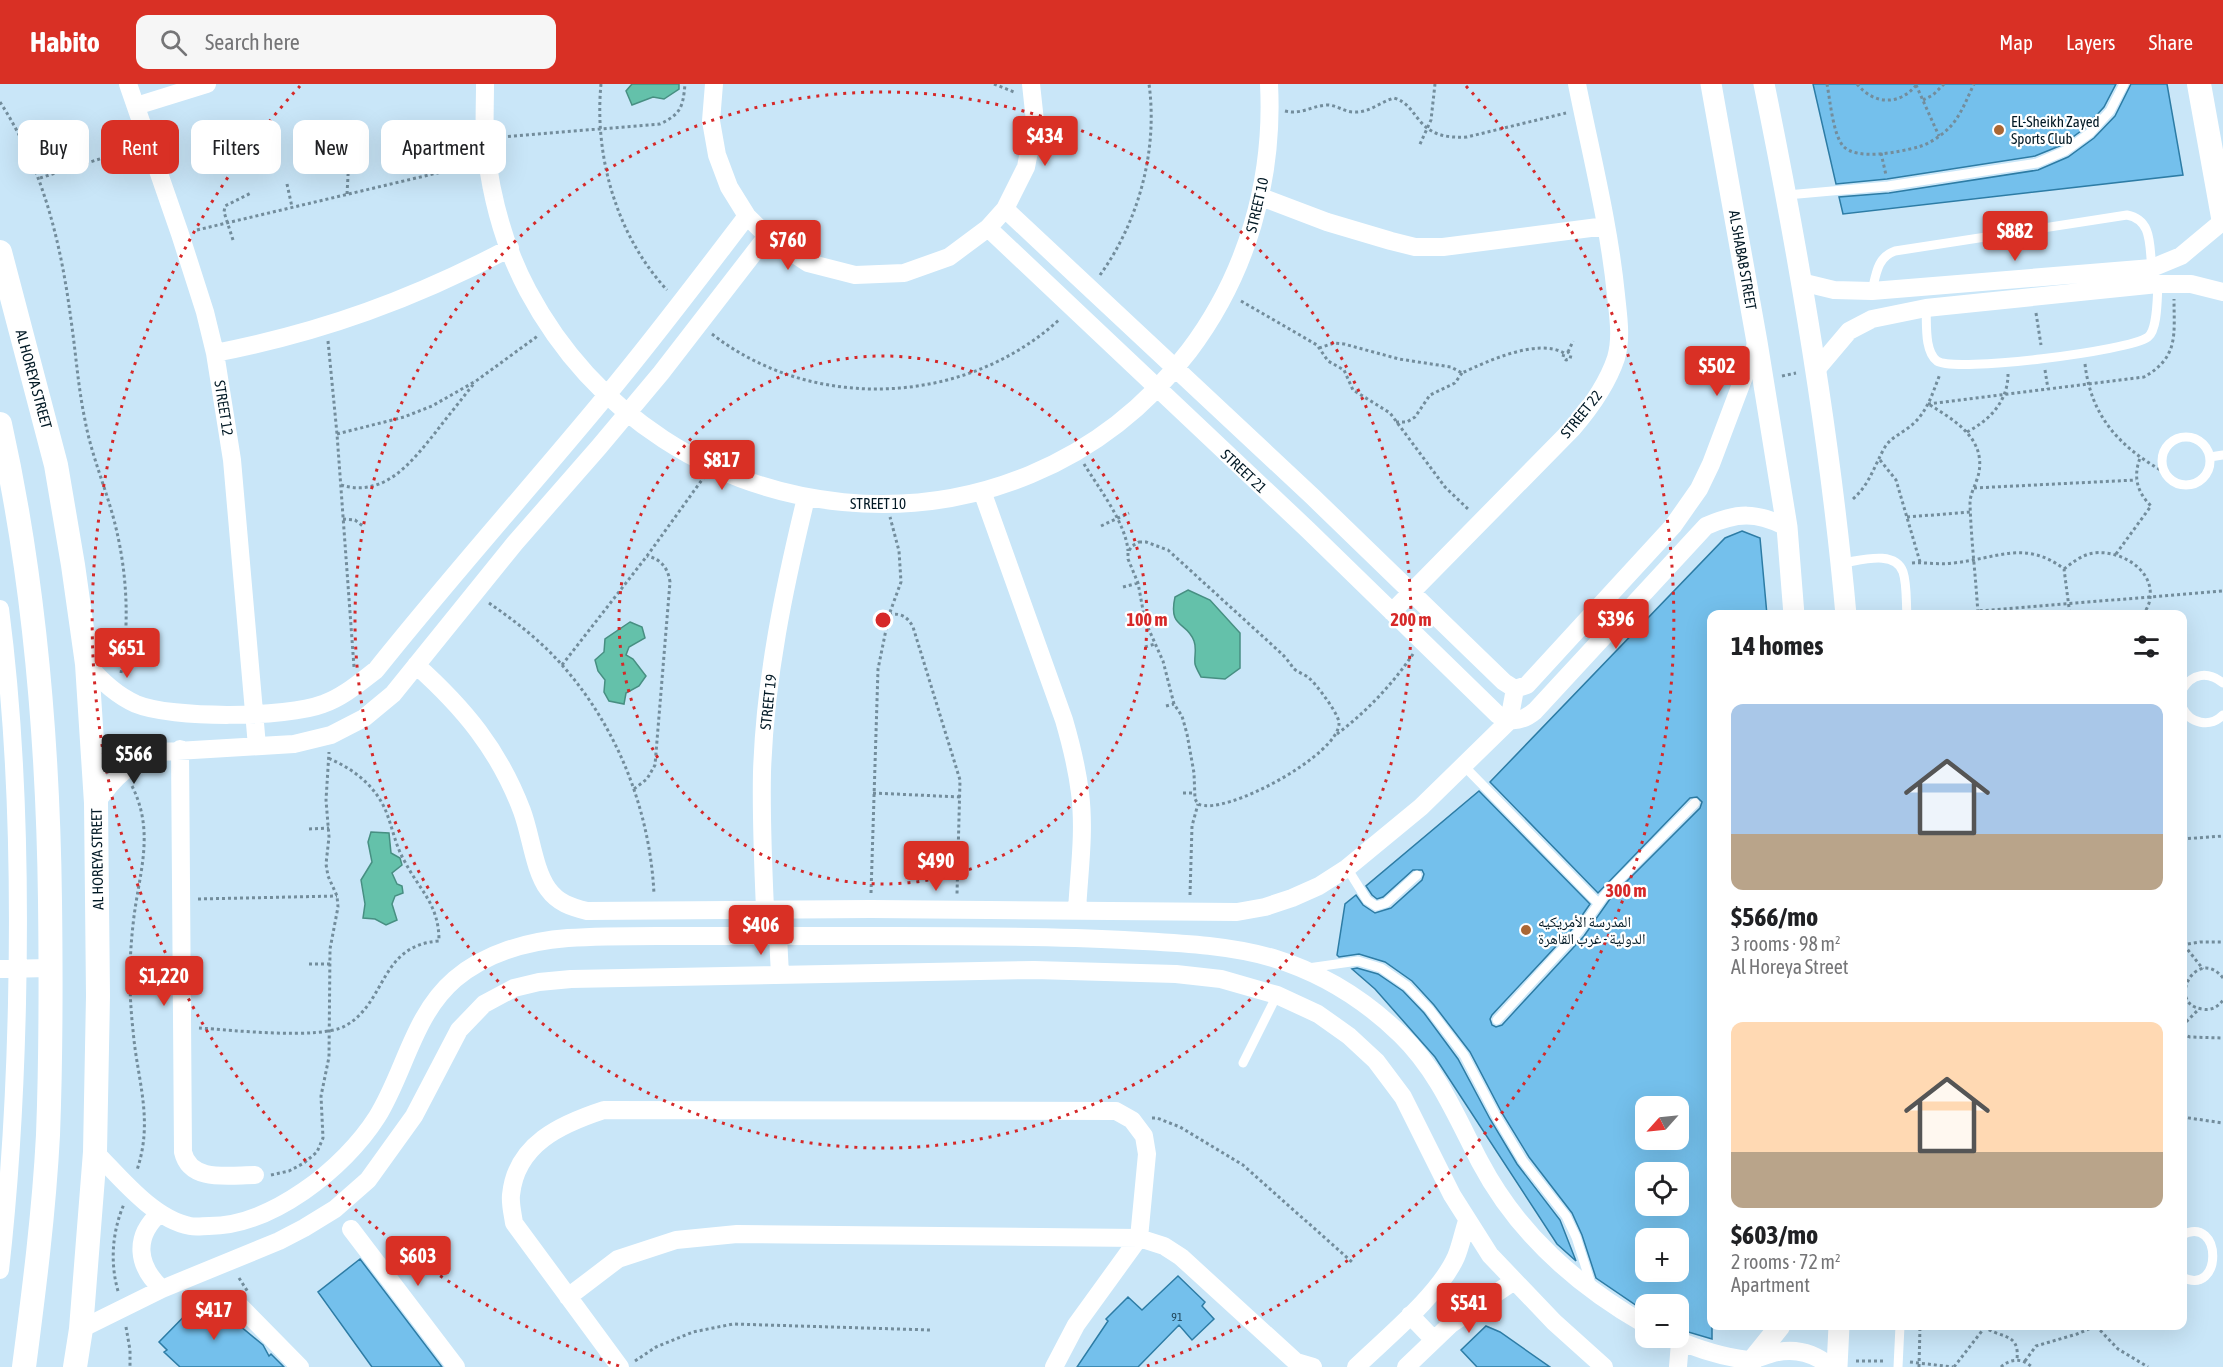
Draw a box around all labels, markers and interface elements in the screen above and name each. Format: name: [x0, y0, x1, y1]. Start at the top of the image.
search box: [136, 15, 556, 69]
text: Habito: [30, 26, 100, 58]
icon: search: [157, 26, 190, 59]
text: Search here: [205, 29, 300, 55]
text: Map: [1999, 30, 2033, 54]
text: Layers: [2066, 30, 2116, 54]
text: Share: [2149, 30, 2193, 54]
place label: EL-Sheikh Zayed Sports Club: [2011, 113, 2100, 147]
pin: $434: [1009, 116, 1081, 167]
chip: Buy: [18, 120, 89, 174]
chip: Rent: [101, 120, 179, 174]
chip: Filters: [191, 120, 281, 174]
chip: New: [293, 120, 369, 174]
chip: Apartment: [381, 120, 506, 174]
marker: EL-Sheikh Zayed Sports Club: [1992, 123, 2006, 137]
text: $434: [1027, 124, 1063, 147]
street label: STREET 10: [1242, 176, 1272, 234]
street label: AL SHABAB STREET: [1726, 209, 1760, 312]
pin: $882: [1979, 211, 2051, 262]
text: $882: [1997, 219, 2033, 242]
pin: $760: [752, 220, 824, 271]
text: $760: [770, 228, 806, 251]
street label: AL HOREYA STREET: [13, 328, 55, 431]
pin: $502: [1681, 346, 1753, 397]
text: $502: [1699, 354, 1735, 377]
street label: STREET 12: [211, 379, 237, 437]
street label: STREET 22: [1557, 387, 1605, 441]
pin: $817: [686, 440, 758, 491]
street label: STREET 21: [1218, 446, 1270, 496]
text: $817: [704, 448, 740, 471]
street label: STREET 10: [850, 495, 906, 512]
pin: $396: [1580, 599, 1652, 650]
text: $396: [1598, 607, 1634, 630]
text: 100 m: [1127, 609, 1167, 630]
text: 200 m: [1391, 609, 1431, 630]
centre of rings: [873, 610, 893, 630]
pin: $651: [91, 628, 163, 679]
icon: filters: [2130, 630, 2163, 663]
text: 14 homes: [1731, 631, 1824, 661]
text: $651: [109, 636, 145, 659]
street label: STREET 19: [757, 673, 779, 731]
pin: $566: [98, 734, 170, 785]
text: $566: [116, 742, 152, 765]
icon: home: [1893, 743, 2001, 851]
street label: AL HOREYA STREET: [88, 808, 106, 910]
pin: $490: [900, 841, 972, 892]
text: $490: [918, 849, 954, 872]
text: 300 m: [1606, 880, 1646, 901]
text: $566/mo: [1731, 902, 1818, 932]
pin: $406: [725, 905, 797, 956]
text: $406: [743, 913, 779, 936]
place label: المدرسة الأمريكيه الدولية - غرب القاهرة: [1538, 913, 1646, 948]
marker: المدرسة الأمريكيه الدولية - غرب القاهرة: [1519, 923, 1533, 937]
text: 3 rooms · 98 m²: [1731, 932, 1841, 955]
text: Al Horeya Street: [1731, 955, 1849, 978]
pin: $1,220: [115, 956, 213, 1007]
text: $1,220: [139, 964, 189, 987]
icon: home: [1893, 1061, 2001, 1169]
north arrow: [1635, 1096, 1689, 1150]
map controls: [1635, 1096, 1689, 1348]
button: locate: [1635, 1162, 1689, 1216]
text: $603/mo: [1731, 1220, 1818, 1250]
button: +: [1635, 1228, 1689, 1282]
pin: $603: [382, 1236, 454, 1287]
text: $603: [400, 1244, 436, 1267]
text: 2 rooms · 72 m²: [1731, 1250, 1841, 1273]
text: Apartment: [1731, 1273, 1810, 1296]
pin: $541: [1433, 1283, 1505, 1334]
pin: $417: [178, 1290, 250, 1341]
text: $541: [1451, 1291, 1487, 1314]
button: −: [1635, 1294, 1689, 1348]
text: $417: [196, 1298, 232, 1321]
house number: 91: [1171, 1310, 1183, 1324]

